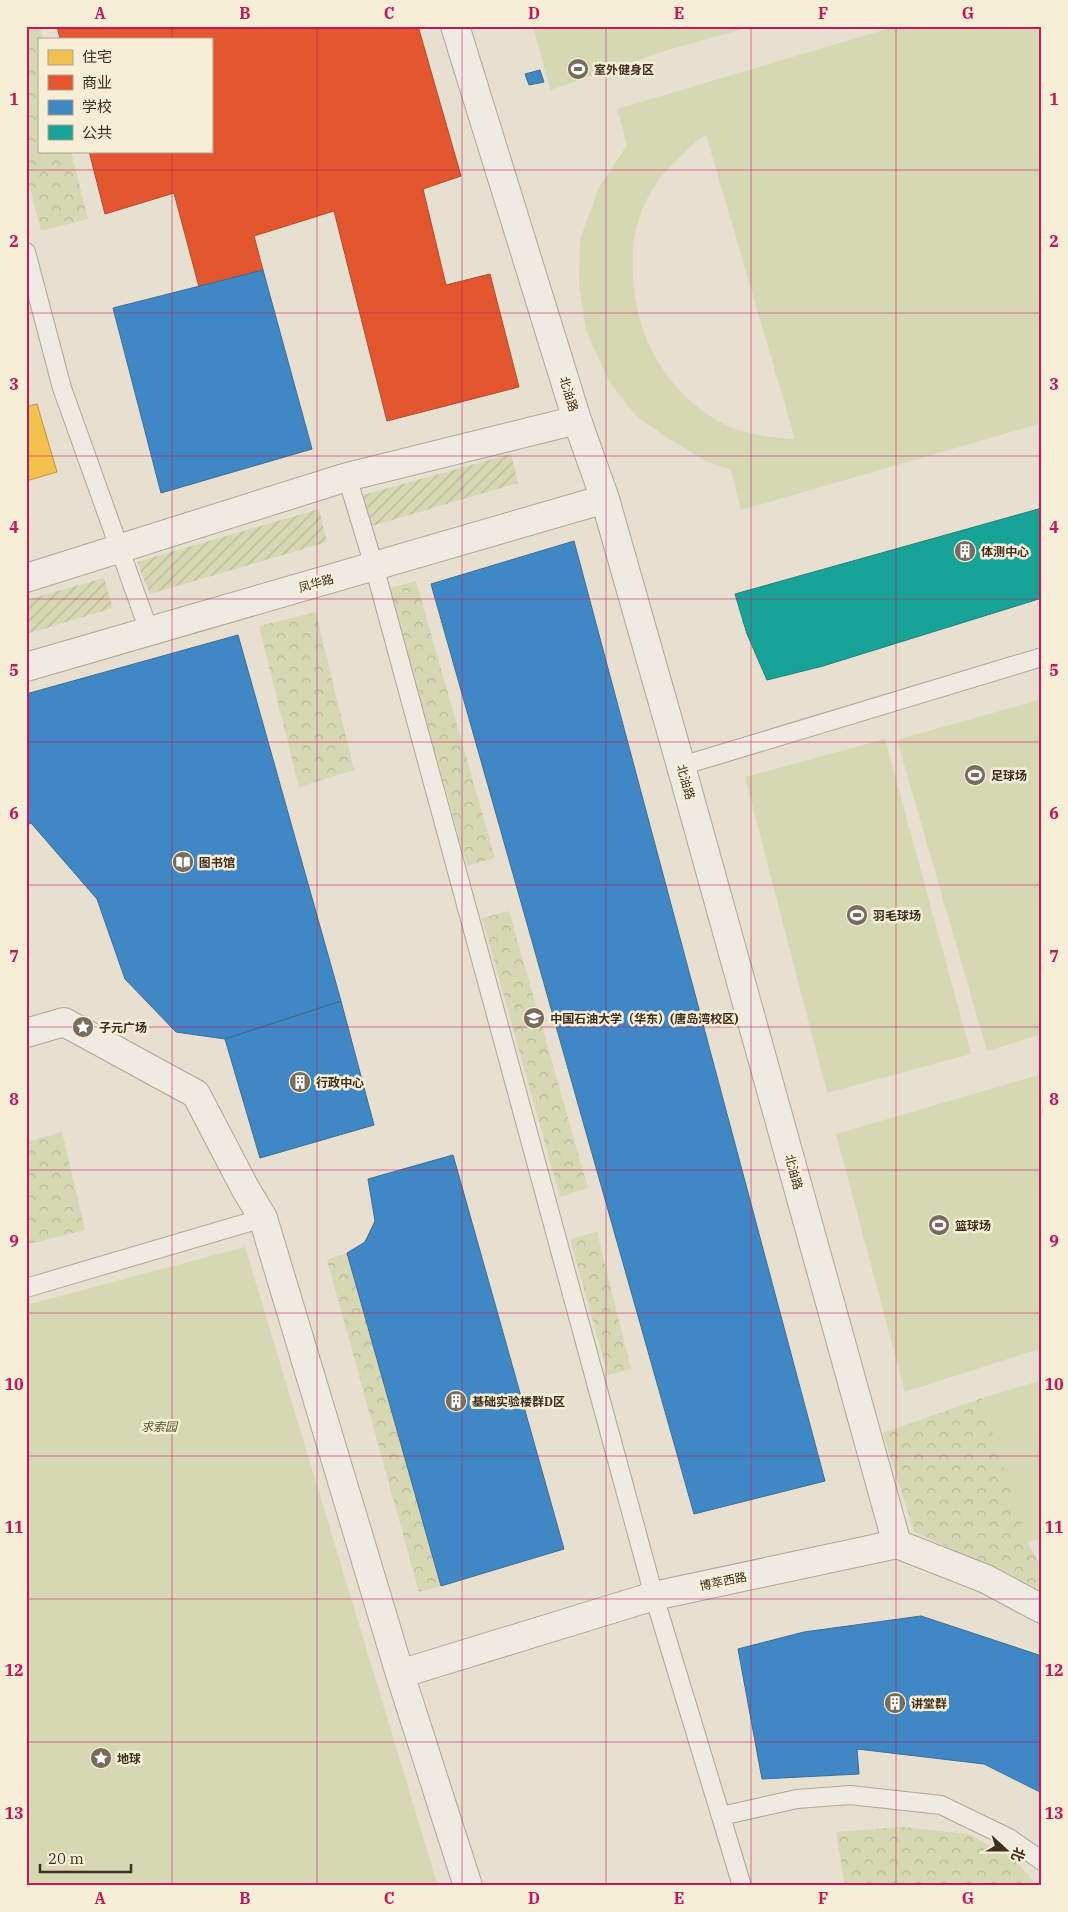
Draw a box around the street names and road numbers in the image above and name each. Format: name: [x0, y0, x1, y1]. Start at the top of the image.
street label: 北油路: [557, 375, 581, 413]
street label: 凤华路: [297, 571, 335, 595]
street label: 北油路: [674, 763, 698, 801]
street label: 北油路: [782, 1153, 806, 1191]
street label: 博萃西路: [698, 1569, 748, 1593]

